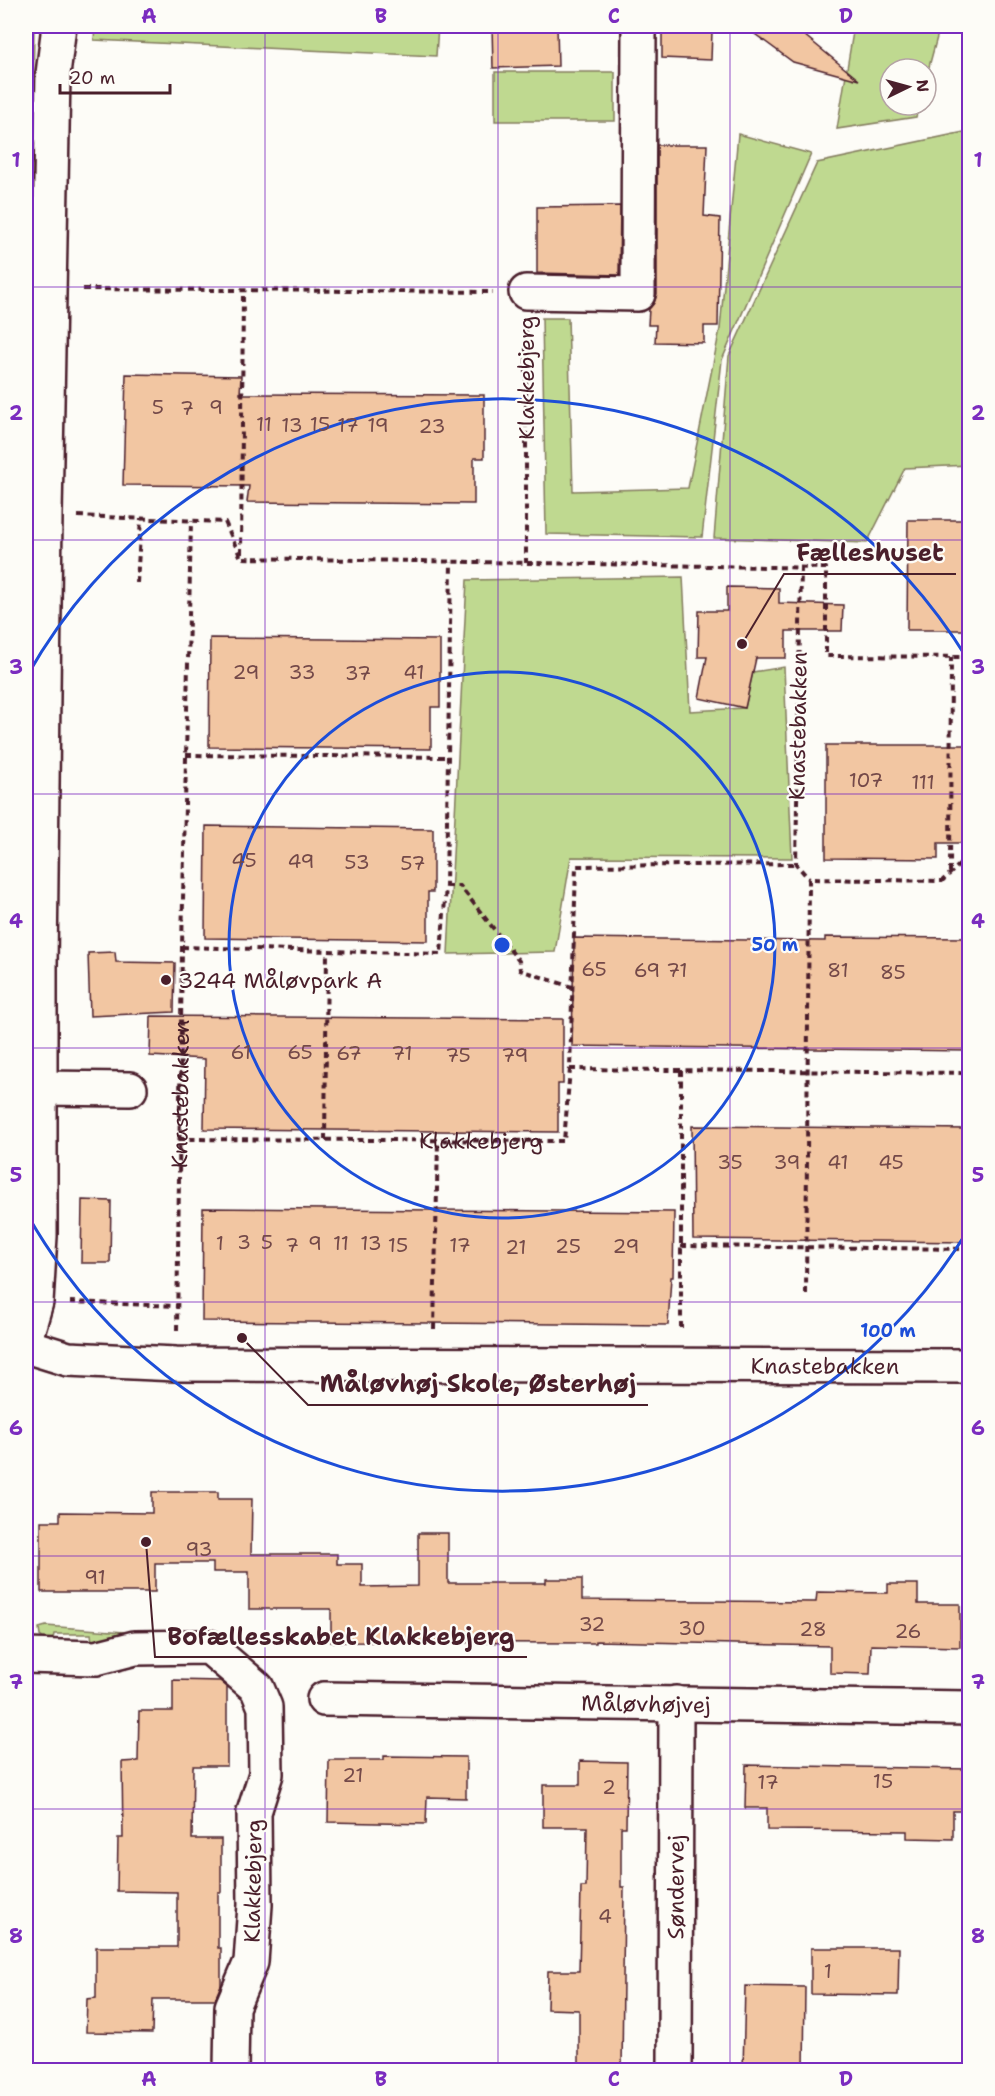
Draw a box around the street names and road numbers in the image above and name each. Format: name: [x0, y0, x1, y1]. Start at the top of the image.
street label: Klakkebjerg: [512, 316, 541, 440]
street label: Knastebakken: [782, 651, 814, 801]
street label: Knastebakken: [165, 1019, 196, 1169]
street label: Klakkebjerg: [419, 1126, 543, 1155]
street label: Knastebakken: [751, 1351, 899, 1380]
street label: Måløvhøjvej: [581, 1688, 711, 1719]
street label: Klakkebjerg: [237, 1819, 269, 1943]
street label: Søndervej: [661, 1835, 690, 1939]

